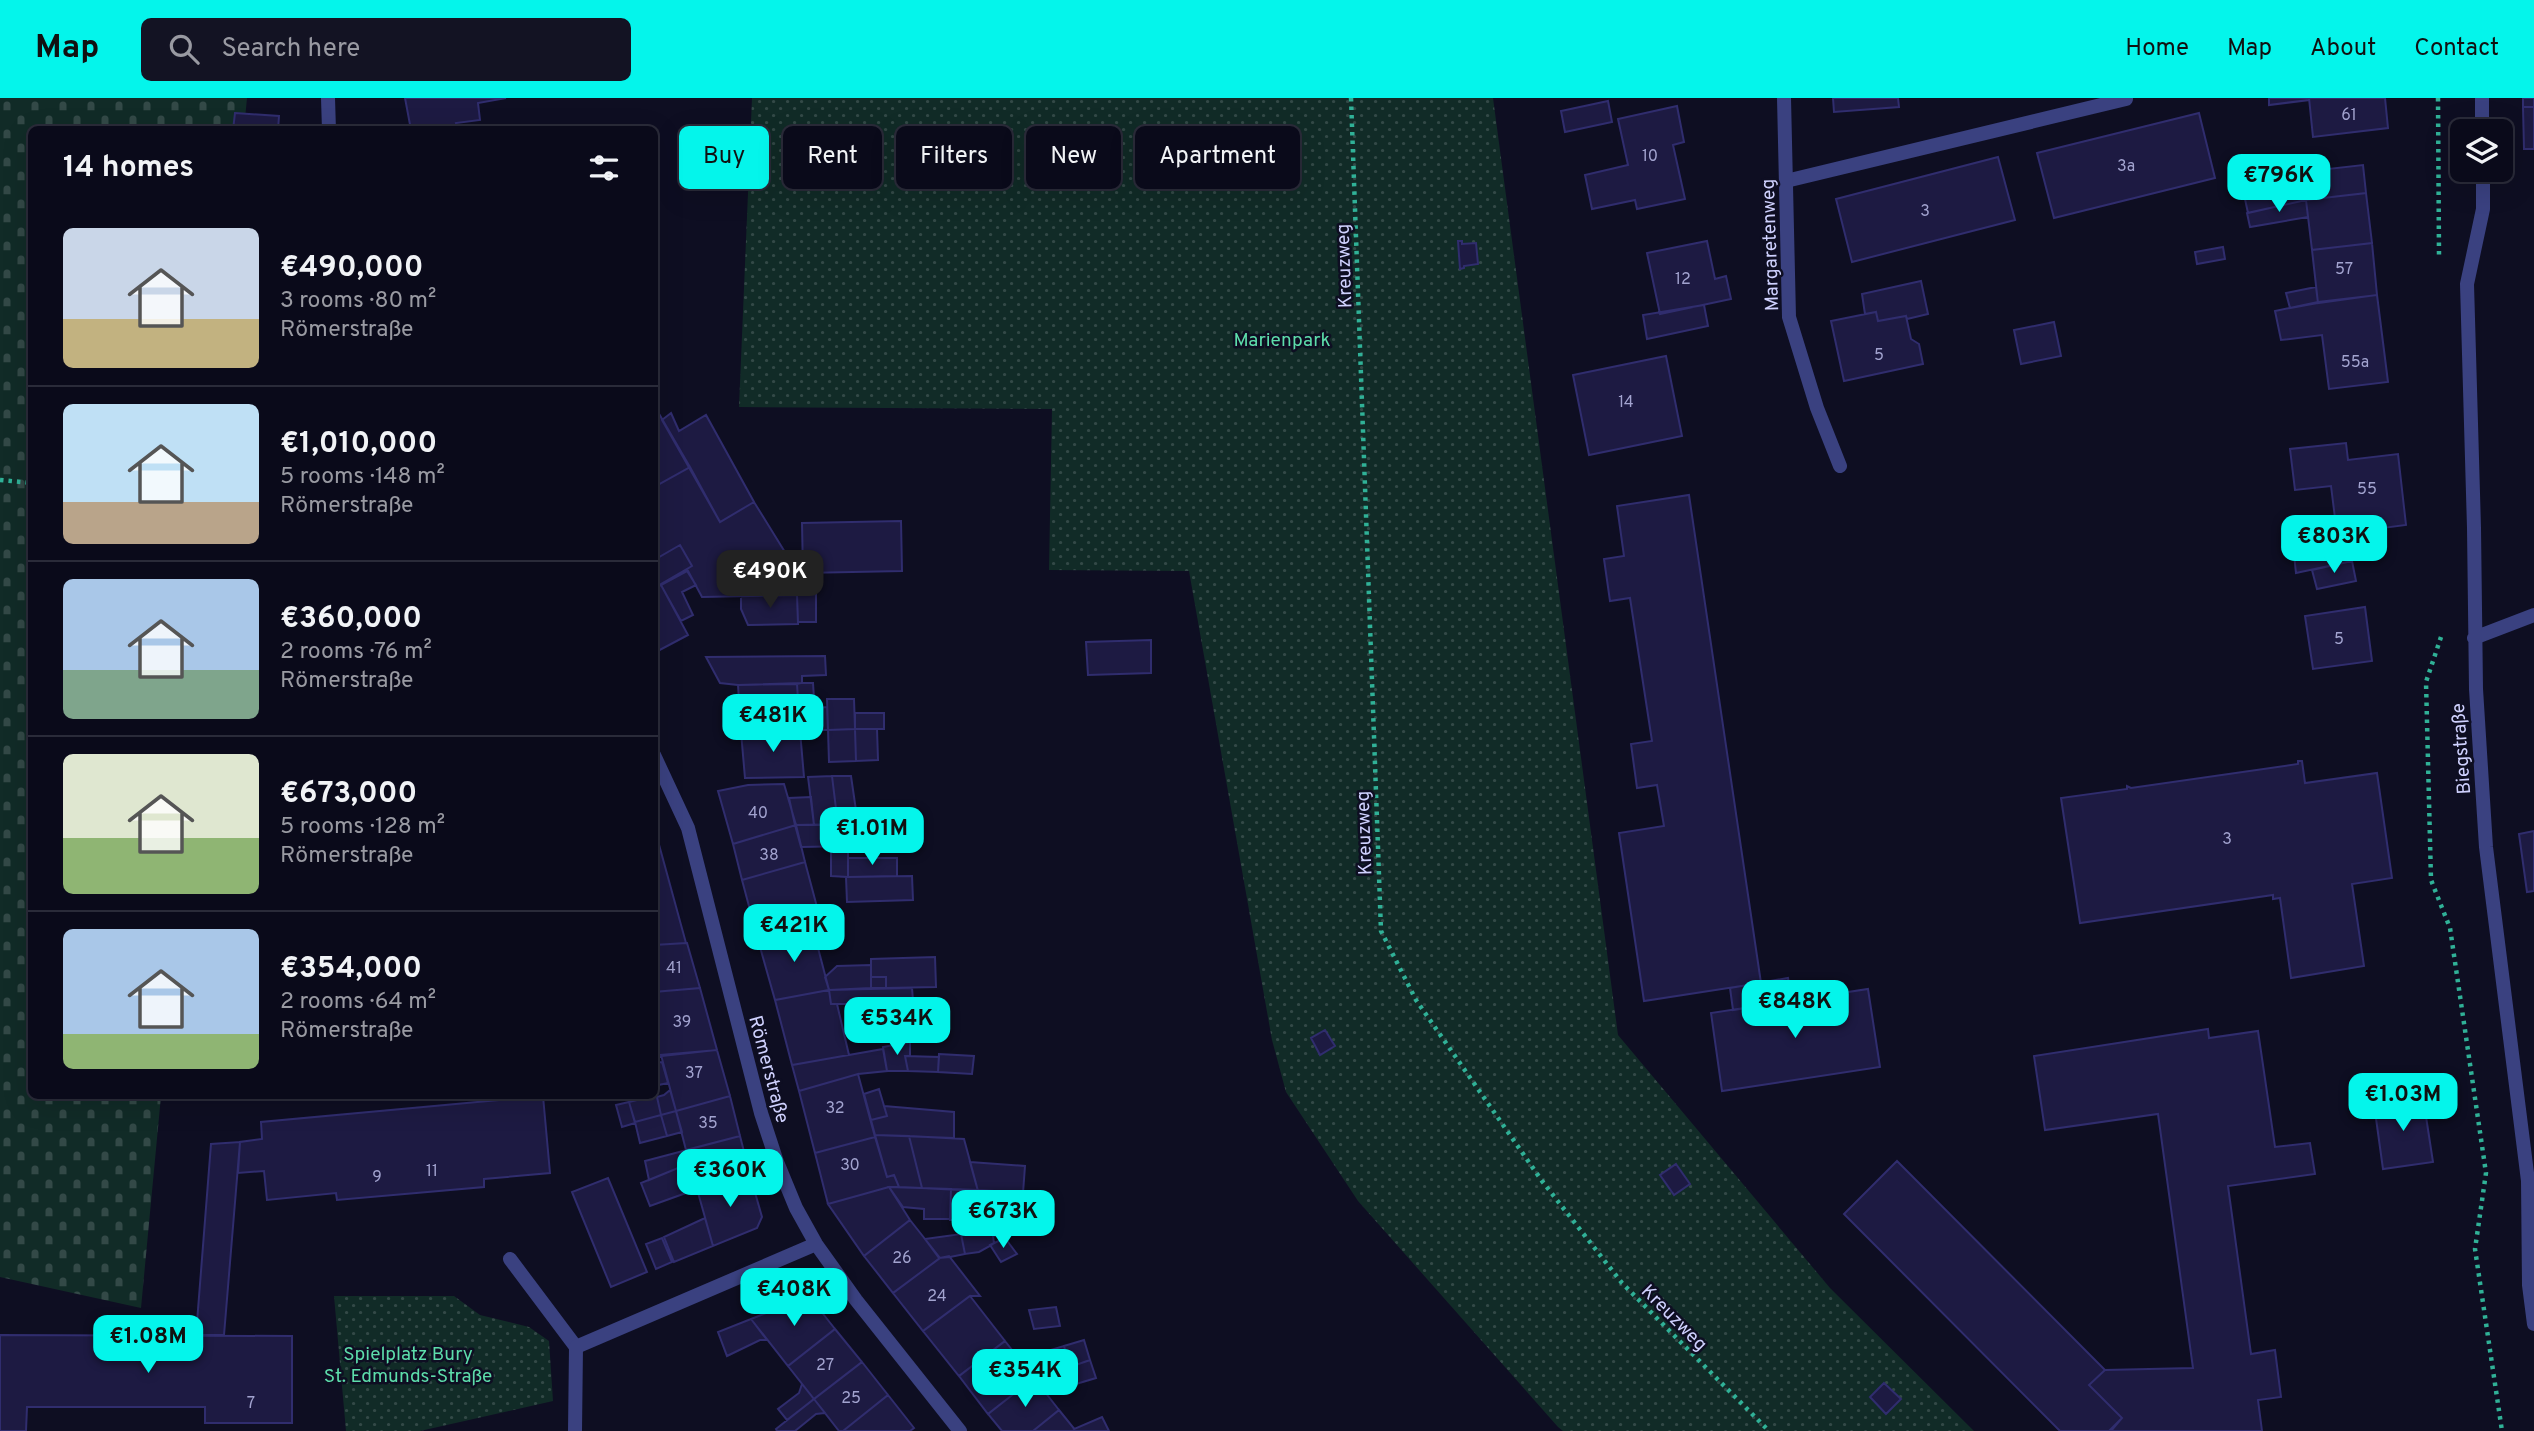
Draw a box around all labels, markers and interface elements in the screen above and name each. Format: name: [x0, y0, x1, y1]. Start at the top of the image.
search box: [141, 18, 631, 81]
text: Map: [35, 28, 99, 70]
icon: search: [165, 30, 203, 68]
text: Search here: [221, 33, 360, 66]
text: Home: [2125, 34, 2189, 64]
text: Map: [2227, 34, 2272, 64]
text: About: [2310, 34, 2376, 64]
text: Contact: [2414, 34, 2499, 64]
house number: 61: [2341, 106, 2357, 126]
map controls: [2450, 119, 2513, 182]
button: layers: [2450, 119, 2513, 182]
chip: Buy: [679, 126, 769, 189]
chip: Rent: [783, 126, 882, 189]
chip: Filters: [896, 126, 1012, 189]
chip: New: [1026, 126, 1121, 189]
chip: Apartment: [1135, 126, 1300, 189]
house number: 10: [1642, 147, 1658, 167]
icon: filters: [585, 149, 623, 187]
text: 14 homes: [63, 150, 194, 187]
pin: €796K: [2230, 155, 2328, 214]
house number: 3a: [2117, 157, 2135, 177]
text: €796K: [2243, 162, 2315, 191]
street label: Margaretenweg: [1757, 178, 1785, 312]
house number: 3: [1920, 202, 1930, 222]
street label: Kreuzweg: [1332, 223, 1358, 309]
text: €490,000: [280, 250, 424, 287]
icon: home: [119, 256, 203, 340]
house number: 57: [2335, 260, 2353, 280]
house number: 12: [1675, 270, 1691, 290]
text: 3 rooms · 80 m²: [280, 287, 436, 316]
text: Römerstraße: [280, 316, 413, 345]
park label: Marienpark: [1233, 329, 1331, 353]
house number: 5: [1874, 346, 1884, 366]
house number: 55a: [2341, 353, 2369, 373]
house number: 14: [1618, 393, 1634, 413]
text: €1,010,000: [280, 426, 437, 463]
icon: home: [119, 432, 203, 516]
text: 5 rooms · 148 m²: [280, 463, 445, 492]
house number: 55: [2357, 480, 2377, 500]
text: Römerstraße: [280, 492, 413, 521]
pin: €803K: [2285, 516, 2383, 575]
text: €803K: [2297, 523, 2371, 552]
pin: €490K: [721, 550, 819, 610]
text: €490K: [732, 558, 808, 587]
text: €360,000: [280, 601, 422, 638]
icon: home: [119, 607, 203, 691]
house number: 5: [2334, 630, 2344, 650]
text: 2 rooms · 76 m²: [280, 638, 432, 667]
text: Römerstraße: [280, 667, 413, 696]
pin: €481K: [724, 694, 822, 754]
text: €481K: [738, 702, 808, 731]
street label: Biegstraße: [2447, 702, 2477, 795]
text: €673,000: [280, 776, 417, 813]
icon: home: [119, 782, 203, 866]
street label: Kreuzweg: [1352, 790, 1378, 876]
house number: 40: [748, 804, 768, 824]
pin: €1.01M: [815, 808, 929, 867]
text: 5 rooms · 128 m²: [280, 813, 445, 842]
text: €1.01M: [836, 815, 908, 844]
house number: 3: [2222, 830, 2232, 850]
text: Römerstraße: [280, 842, 413, 871]
house number: 38: [759, 846, 779, 866]
pin: €421K: [745, 904, 843, 964]
text: €421K: [760, 912, 828, 941]
text: €354,000: [280, 951, 422, 988]
icon: home: [119, 957, 203, 1041]
house number: 41: [666, 959, 682, 979]
pin: €848K: [1746, 981, 1844, 1040]
text: 2 rooms · 64 m²: [280, 988, 436, 1017]
text: €848K: [1758, 988, 1832, 1017]
pin: €534K: [848, 998, 946, 1057]
text: €534K: [860, 1005, 934, 1034]
house number: 39: [673, 1013, 691, 1033]
street label: Römerstraße: [742, 1013, 794, 1126]
text: Römerstraße: [280, 1017, 413, 1046]
house number: 37: [685, 1064, 703, 1084]
pin: €1.03M: [2346, 1074, 2460, 1133]
text: €1.03M: [2365, 1081, 2441, 1110]
house number: 32: [825, 1099, 845, 1119]
house number: 35: [698, 1114, 718, 1134]
pin: €360K: [681, 1150, 779, 1209]
house number: 30: [840, 1156, 860, 1176]
text: €360K: [693, 1157, 767, 1186]
house number: 11: [426, 1162, 438, 1182]
house number: 9: [372, 1168, 382, 1188]
pin: €673K: [954, 1190, 1052, 1250]
text: €673K: [968, 1198, 1038, 1227]
house number: 26: [892, 1249, 912, 1269]
pin: €408K: [745, 1268, 843, 1328]
text: €408K: [756, 1276, 832, 1305]
street label: Kreuzweg: [1635, 1280, 1712, 1357]
house number: 24: [927, 1287, 947, 1307]
pin: €1.08M: [91, 1316, 205, 1375]
text: €1.08M: [109, 1323, 187, 1352]
park label: Spielplatz Bury St. Edmunds-Straße: [324, 1343, 492, 1389]
pin: €354K: [976, 1350, 1074, 1409]
house number: 27: [816, 1356, 834, 1376]
text: €354K: [988, 1357, 1062, 1386]
house number: 25: [841, 1389, 861, 1409]
house number: 7: [247, 1394, 255, 1414]

